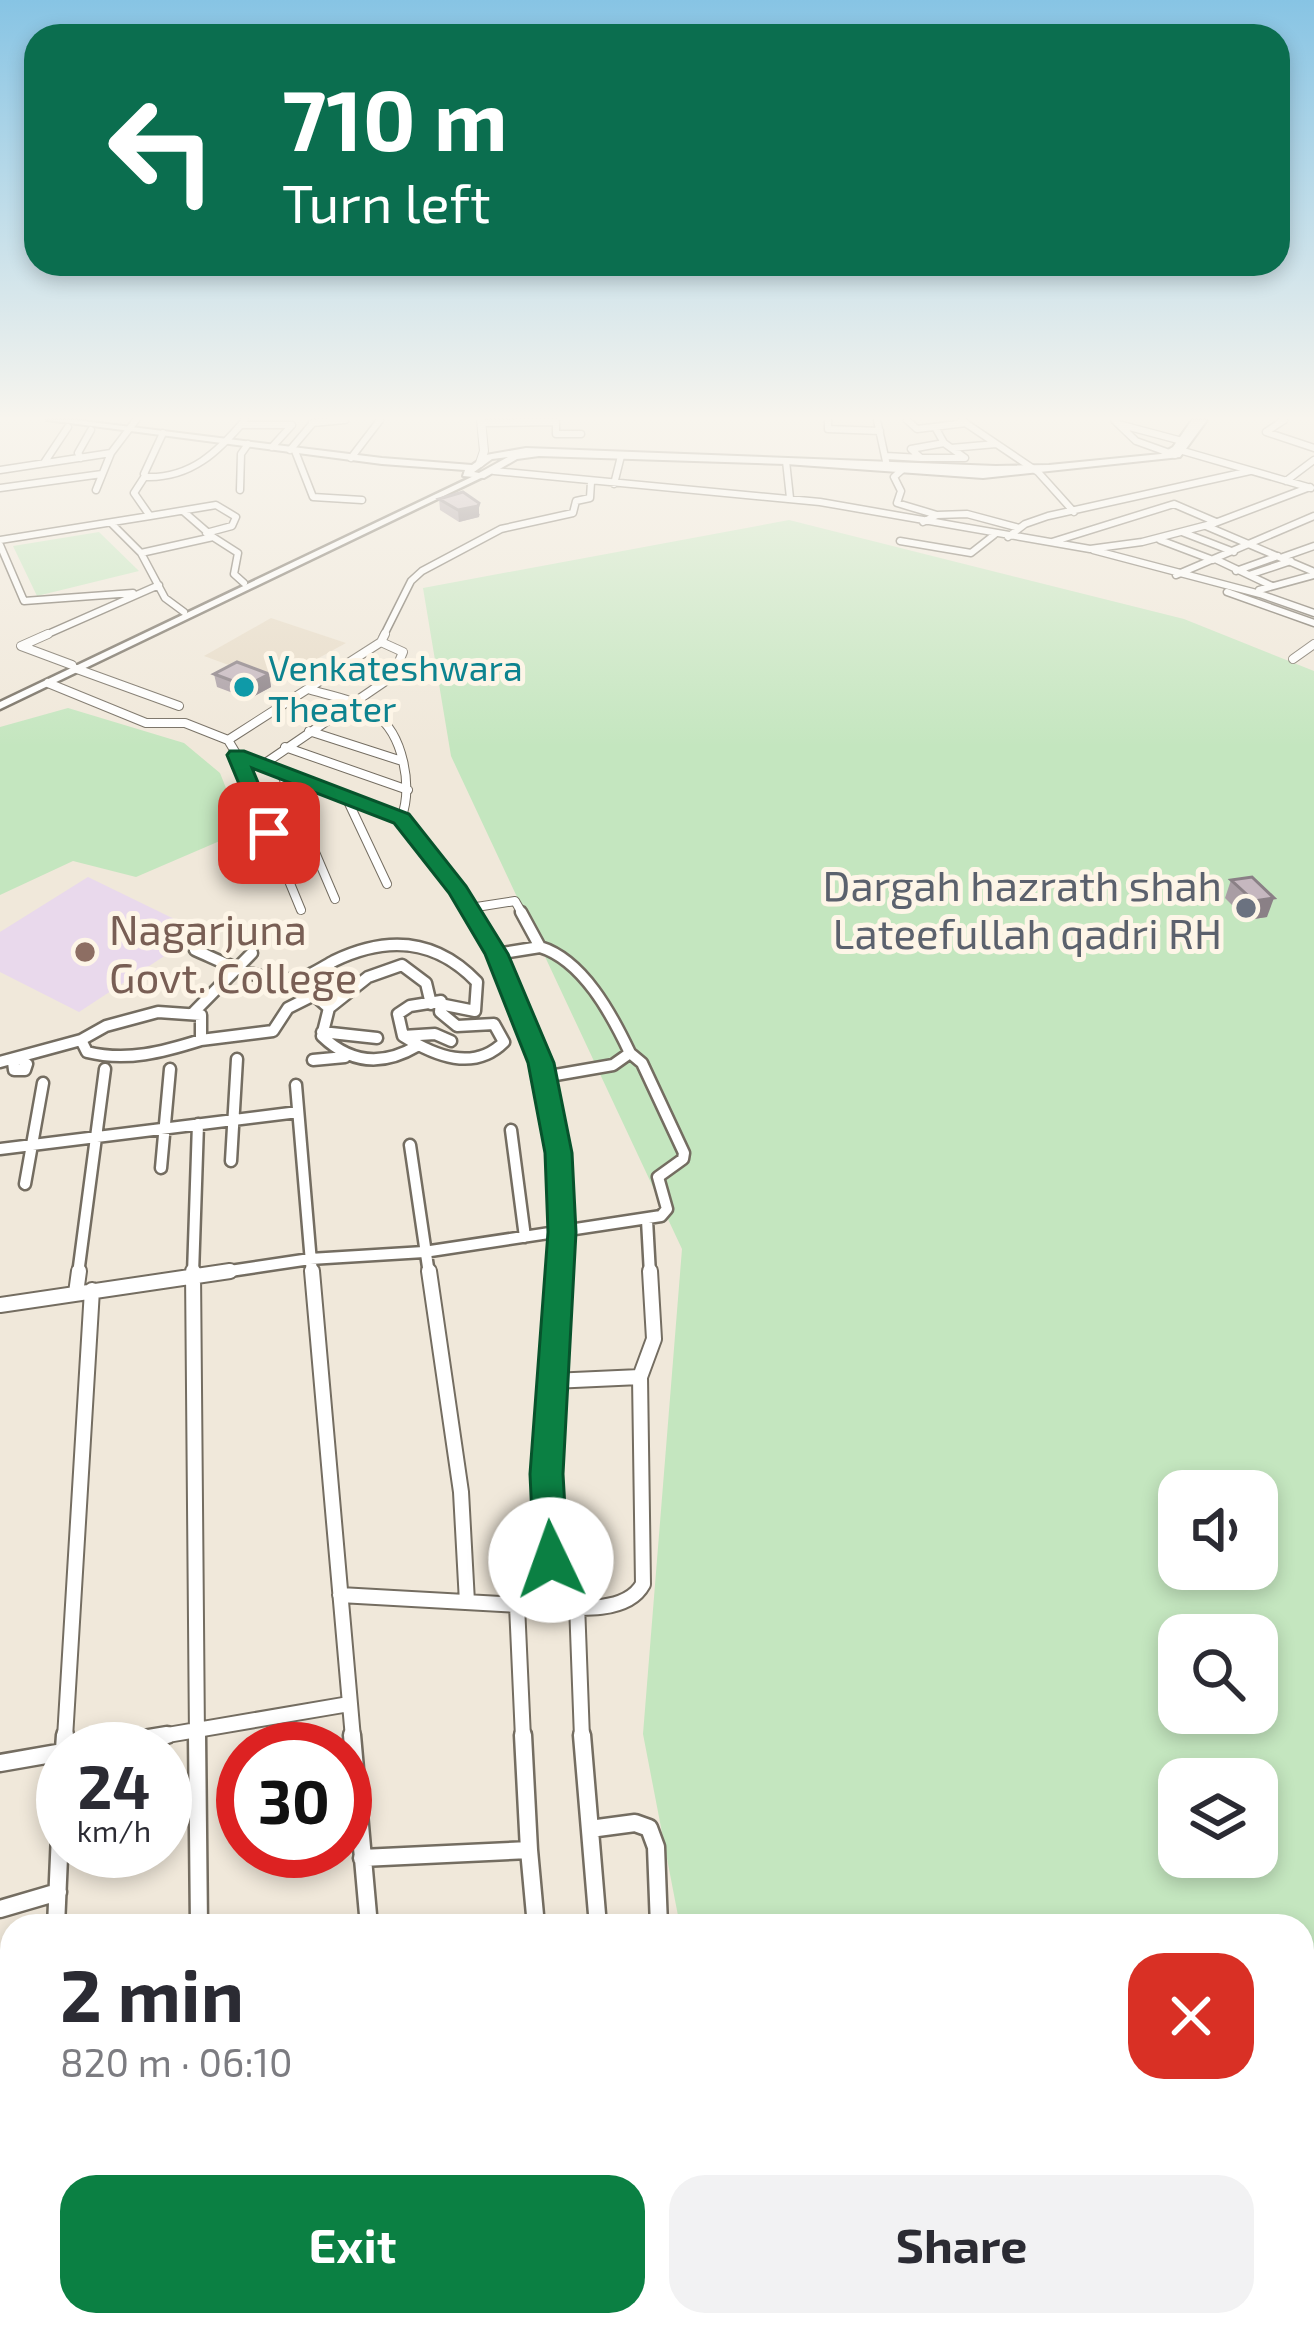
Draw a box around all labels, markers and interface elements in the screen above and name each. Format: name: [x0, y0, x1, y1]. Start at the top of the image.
text: 710 m: [282, 67, 508, 168]
icon: left: [84, 72, 240, 228]
text: Turn left: [282, 169, 491, 234]
place label: Venkateshwara Theater: [268, 645, 523, 729]
marker: Venkateshwara Theater: [231, 674, 257, 700]
pin: [218, 782, 320, 884]
icon: arrive: [236, 800, 302, 866]
place label: Dargah hazrath shah Lateefullah qadri RH: [823, 859, 1222, 957]
marker: Dargah hazrath shah Lateefullah qadri RH: [1233, 895, 1259, 921]
place label: Nagarjuna Govt. College: [109, 903, 357, 1001]
marker: Nagarjuna Govt. College: [72, 939, 98, 965]
map controls: [1158, 1470, 1278, 1878]
button: sound: [1158, 1470, 1278, 1590]
position arrow: [488, 1497, 614, 1623]
button: search: [1158, 1614, 1278, 1734]
speed limit sign: 30: [216, 1722, 372, 1878]
text: 24: [77, 1749, 151, 1821]
button: layers: [1158, 1758, 1278, 1878]
text: km/h: [77, 1812, 151, 1848]
text: 2 min: [60, 1950, 244, 2036]
button: close: [1128, 1953, 1254, 2079]
text: 820 m · 06:10: [60, 2038, 293, 2085]
button: Exit: [60, 2175, 645, 2313]
button: Share: [669, 2175, 1254, 2313]

